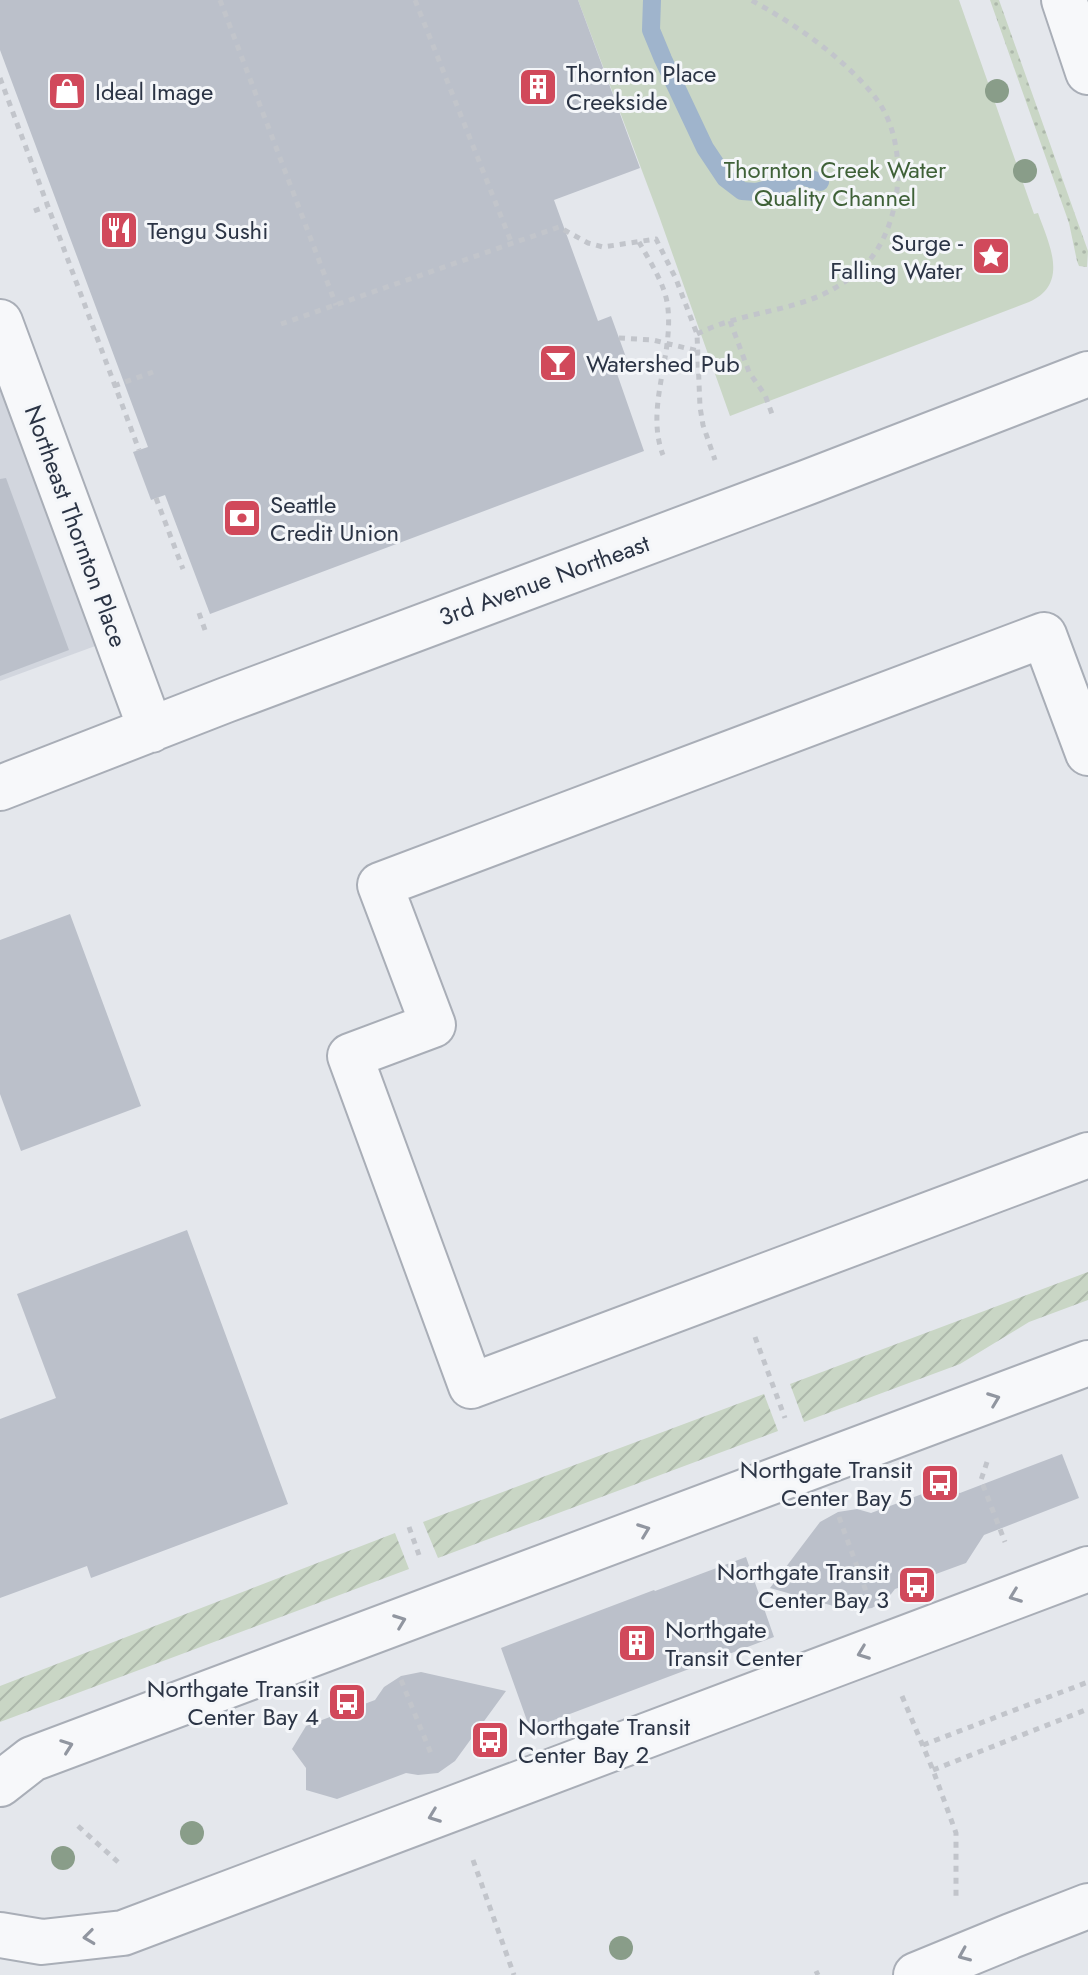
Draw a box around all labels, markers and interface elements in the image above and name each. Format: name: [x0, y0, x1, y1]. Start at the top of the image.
place label: Thornton Place Creekside: [566, 56, 716, 119]
building icon: Thornton Place Creekside: [517, 66, 559, 108]
shop icon: Ideal Image: [46, 70, 88, 112]
place label: Ideal Image: [95, 74, 213, 109]
park label: Thornton Creek Water Quality Channel: [724, 152, 947, 215]
restaurant icon: Tengu Sushi: [98, 209, 140, 251]
place label: Tengu Sushi: [147, 213, 268, 248]
place label: Surge - Falling Water: [830, 225, 964, 288]
place icon: Surge - Falling Water: [970, 235, 1012, 277]
bar icon: Watershed Pub: [537, 342, 579, 384]
place label: Watershed Pub: [586, 346, 740, 381]
street label: Northeast Thornton Place: [16, 400, 136, 652]
place label: Seattle Credit Union: [270, 487, 399, 550]
bank icon: Seattle Credit Union: [221, 497, 263, 539]
street label: 3rd Avenue Northeast: [434, 526, 654, 634]
one-way arrow: [986, 1392, 1000, 1408]
place label: Northgate Transit Center Bay 5: [740, 1452, 912, 1515]
bus stop icon: Northgate Transit Center Bay 5: [919, 1462, 961, 1504]
one-way arrow: [636, 1523, 650, 1540]
place label: Northgate Transit Center Bay 3: [717, 1554, 889, 1617]
bus stop icon: Northgate Transit Center Bay 3: [896, 1564, 938, 1606]
one-way arrow: [1009, 1586, 1023, 1603]
place label: Northgate Transit Center: [665, 1612, 804, 1675]
one-way arrow: [392, 1614, 406, 1631]
building icon: Northgate Transit Center: [616, 1622, 658, 1664]
one-way arrow: [857, 1643, 871, 1660]
place label: Northgate Transit Center Bay 4: [147, 1671, 319, 1734]
bus stop icon: Northgate Transit Center Bay 4: [326, 1681, 368, 1723]
place label: Northgate Transit Center Bay 2: [518, 1709, 690, 1772]
bus stop icon: Northgate Transit Center Bay 2: [469, 1719, 511, 1761]
one-way arrow: [59, 1739, 73, 1755]
one-way arrow: [428, 1806, 442, 1823]
one-way arrow: [82, 1928, 96, 1945]
one-way arrow: [958, 1946, 972, 1962]

